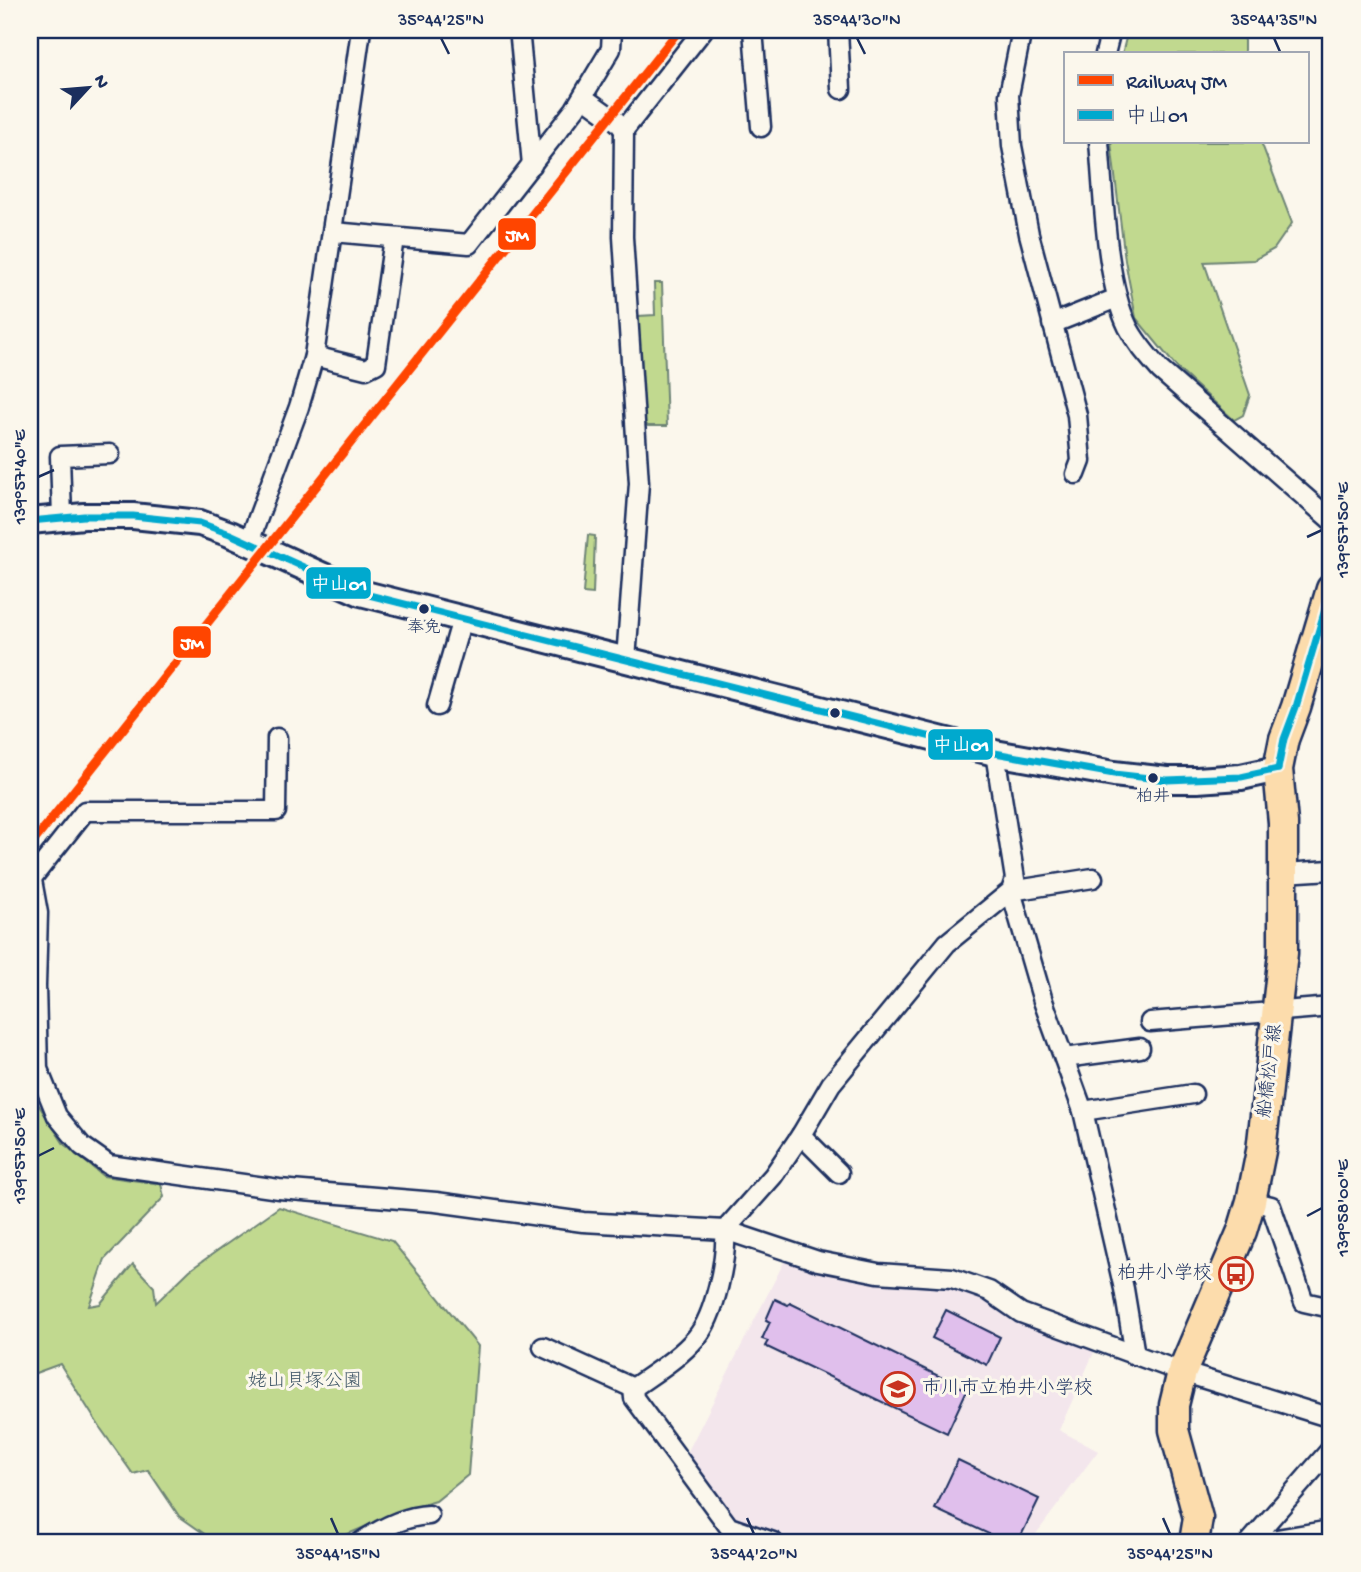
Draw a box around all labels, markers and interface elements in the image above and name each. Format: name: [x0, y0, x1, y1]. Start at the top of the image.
text: 35°44'25"N: [397, 11, 484, 32]
text: 35°44'30"N: [812, 11, 901, 32]
text: 35°44'35"N: [1230, 11, 1317, 32]
north arrow: [52, 52, 122, 122]
legend: [1064, 52, 1308, 144]
text: N: [87, 71, 113, 93]
text: Railway JM: [1126, 72, 1227, 97]
text: 中山01: [1126, 104, 1188, 131]
line badge: JM: [497, 217, 537, 251]
text: JM: [504, 226, 529, 249]
text: 139°57'40"E: [11, 429, 32, 525]
text: 139°57'50"E: [1334, 481, 1355, 579]
line badge: 中山01: [305, 566, 372, 600]
text: 中山01: [311, 574, 367, 598]
marker: 奉免: [417, 602, 431, 616]
place label: 奉免: [407, 618, 441, 639]
line badge: JM: [172, 625, 212, 659]
text: JM: [179, 634, 204, 657]
unlabelled marker: [828, 706, 842, 720]
line badge: 中山01: [927, 728, 994, 761]
text: 中山01: [933, 735, 989, 759]
marker: 柏井: [1146, 771, 1160, 785]
place label: 柏井: [1136, 787, 1170, 808]
street label: 船橋松戸線: [1253, 1022, 1288, 1120]
text: 139°57'50"E: [11, 1107, 32, 1205]
text: 139°58'00"E: [1334, 1159, 1355, 1257]
bus stop icon: 柏井小学校: [1217, 1255, 1255, 1293]
place label: 柏井小学校: [1117, 1262, 1212, 1286]
school or university icon: 市川市立柏井小学校: [879, 1370, 917, 1408]
park label: 姥山貝塚公園: [248, 1371, 362, 1394]
place label: 市川市立柏井小学校: [922, 1377, 1093, 1401]
text: 35°44'15"N: [295, 1545, 380, 1566]
text: 35°44'20"N: [710, 1545, 797, 1566]
text: 35°44'25"N: [1126, 1545, 1213, 1566]

